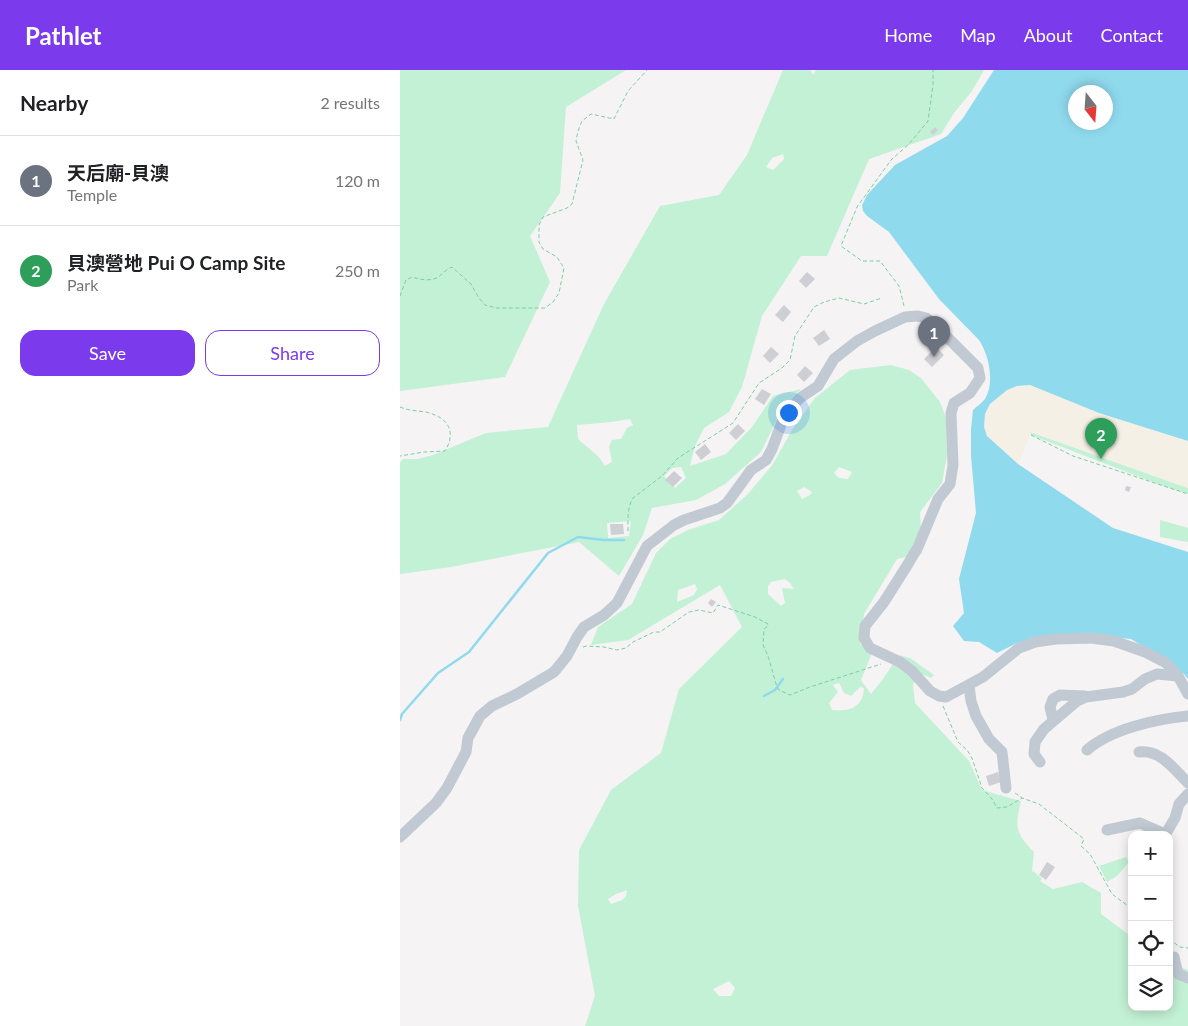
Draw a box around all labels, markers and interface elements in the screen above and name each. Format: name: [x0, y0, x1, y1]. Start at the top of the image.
text: Pathlet: [25, 21, 102, 50]
text: Home: [884, 24, 932, 46]
text: Map: [960, 24, 996, 46]
text: About: [1024, 24, 1073, 46]
text: Contact: [1101, 24, 1163, 46]
north arrow: [1068, 85, 1113, 130]
text: Nearby: [20, 90, 88, 115]
text: 2 results: [320, 93, 380, 112]
text: 天后廟-貝澳: [67, 161, 169, 184]
text: 1: [31, 171, 41, 190]
text: 120 m: [335, 171, 380, 190]
text: Temple: [67, 185, 117, 204]
text: 貝澳營地 Pui O Camp Site: [67, 251, 285, 274]
text: 2: [31, 261, 41, 280]
text: 250 m: [335, 261, 380, 280]
text: Park: [67, 275, 98, 294]
pin: 1: [918, 316, 950, 357]
button: Save: [20, 330, 195, 376]
button: Share: [205, 330, 380, 376]
your location: [776, 400, 802, 426]
pin: 2: [1085, 418, 1117, 459]
map controls: [1128, 831, 1173, 1011]
button: +: [1128, 831, 1173, 876]
button: −: [1128, 876, 1173, 921]
button: locate: [1128, 921, 1173, 966]
button: layers: [1128, 966, 1173, 1011]

